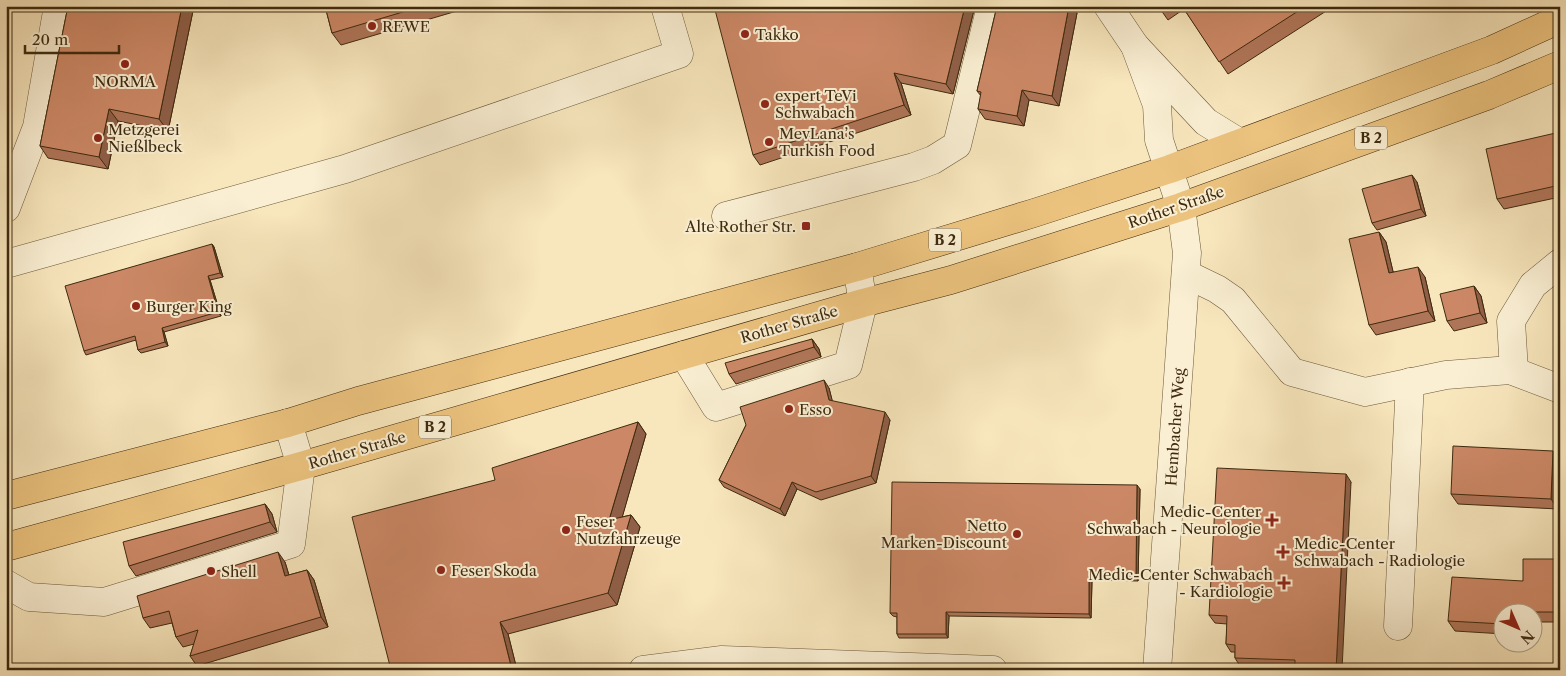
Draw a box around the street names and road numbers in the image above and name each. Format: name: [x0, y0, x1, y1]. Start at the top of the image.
road number: B 2: [1355, 126, 1387, 150]
street label: Rother Straße: [1125, 182, 1227, 232]
road number: B 2: [929, 228, 961, 252]
street label: Rother Straße: [738, 301, 840, 347]
street label: Hembacher Weg: [1161, 367, 1189, 487]
road number: B 2: [419, 416, 451, 438]
street label: Rother Straße: [306, 427, 408, 473]

